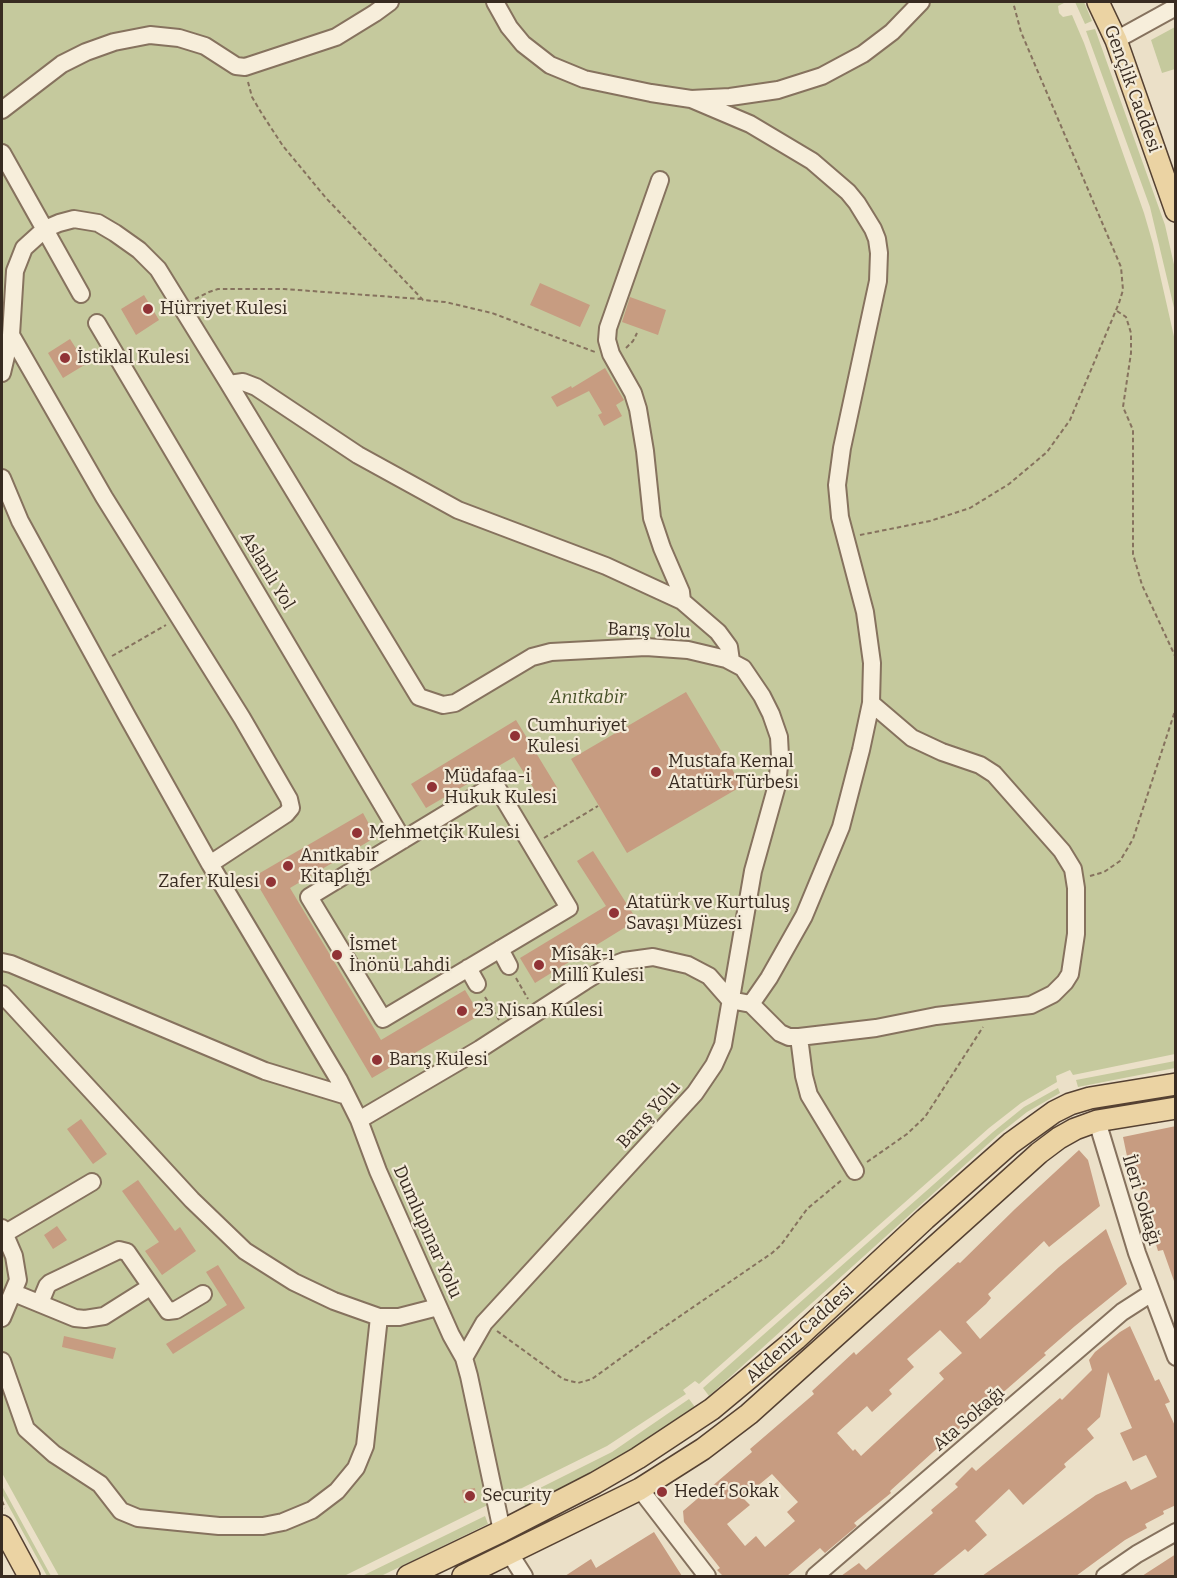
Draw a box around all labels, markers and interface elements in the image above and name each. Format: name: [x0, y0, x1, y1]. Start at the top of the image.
street label: Gençlik Caddesi: [1099, 22, 1165, 156]
place label: Hürriyet Kulesi: [160, 298, 287, 320]
marker: Hürriyet Kulesi: [141, 302, 155, 316]
place label: İstiklal Kulesi: [77, 347, 189, 369]
marker: İstiklal Kulesi: [58, 351, 72, 365]
street label: Aslanlı Yol: [235, 528, 299, 614]
street label: Barış Yolu: [607, 619, 691, 643]
park label: Anıtkabir: [550, 687, 626, 709]
place label: Cumhuriyet Kulesi: [527, 715, 627, 758]
marker: Cumhuriyet Kulesi: [508, 729, 522, 743]
place label: Mustafa Kemal Atatürk Türbesi: [668, 751, 799, 794]
marker: Mustafa Kemal Atatürk Türbesi: [649, 765, 663, 779]
place label: Müdafaa-i Hukuk Kulesi: [444, 766, 557, 808]
marker: Müdafaa-i Hukuk Kulesi: [425, 780, 439, 794]
place label: Mehmetçik Kulesi: [369, 822, 520, 844]
marker: Mehmetçik Kulesi: [350, 826, 364, 840]
place label: Anıtkabir Kitaplığı: [300, 845, 379, 888]
marker: Anıtkabir Kitaplığı: [281, 859, 295, 873]
place label: Zafer Kulesi: [158, 871, 259, 893]
marker: Zafer Kulesi: [264, 875, 278, 889]
place label: Atatürk ve Kurtuluş Savaşı Müzesi: [626, 892, 790, 934]
marker: Atatürk ve Kurtuluş Savaşı Müzesi: [607, 906, 621, 920]
place label: İsmet İnönü Lahdi: [349, 934, 450, 976]
place label: Mîsâk-ı Millî Kulesi: [551, 944, 644, 986]
marker: İsmet İnönü Lahdi: [330, 948, 344, 962]
marker: Mîsâk-ı Millî Kulesi: [532, 958, 546, 972]
place label: 23 Nisan Kulesi: [474, 1000, 603, 1022]
marker: 23 Nisan Kulesi: [455, 1004, 469, 1018]
place label: Barış Kulesi: [389, 1049, 488, 1071]
marker: Barış Kulesi: [370, 1053, 384, 1067]
street label: Barış Yolu: [613, 1077, 685, 1153]
street label: İleri Sokağı: [1117, 1152, 1165, 1248]
street label: Dumlupınar Yolu: [388, 1162, 466, 1302]
street label: Akdeniz Caddesi: [742, 1280, 858, 1388]
street label: Ata Sokağı: [929, 1382, 1009, 1456]
place label: Hedef Sokak: [674, 1481, 779, 1503]
place label: Security: [482, 1485, 551, 1507]
marker: Hedef Sokak: [655, 1485, 669, 1499]
marker: Security: [463, 1489, 477, 1503]

